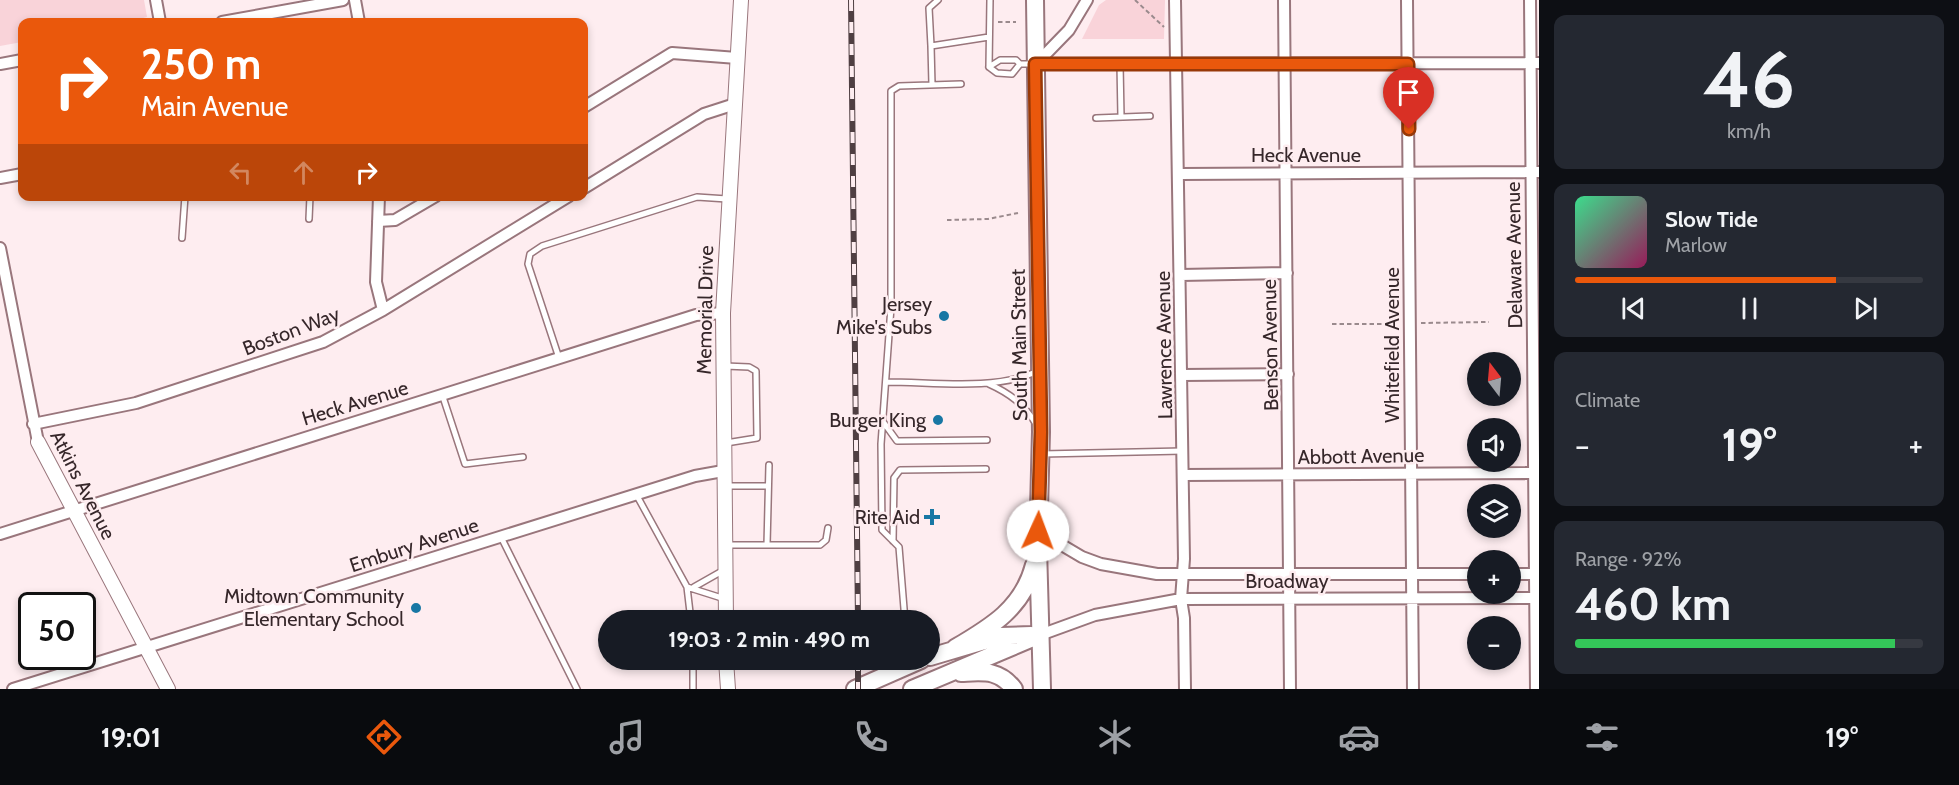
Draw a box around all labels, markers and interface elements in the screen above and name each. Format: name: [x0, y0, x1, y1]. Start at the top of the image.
text: 46: [1703, 32, 1795, 127]
text: 250 m: [141, 38, 261, 90]
icon: right: [42, 42, 120, 120]
pin: [1383, 67, 1434, 129]
icon: arrive: [1392, 76, 1425, 109]
text: Main Avenue: [141, 90, 288, 123]
text: km/h: [1727, 119, 1771, 143]
street label: Heck Avenue: [1251, 143, 1361, 167]
icon: left: [224, 156, 257, 189]
icon: ahead: [287, 156, 320, 189]
icon: right: [350, 156, 383, 189]
street label: Delaware Avenue: [1501, 181, 1527, 329]
text: Slow Tide: [1665, 206, 1758, 233]
text: Marlow: [1665, 233, 1727, 257]
street label: Memorial Drive: [692, 245, 718, 375]
street label: Whitefield Avenue: [1380, 267, 1404, 423]
street label: South Main Street: [1006, 268, 1032, 421]
street label: Lawrence Avenue: [1151, 271, 1177, 419]
street label: Benson Avenue: [1257, 279, 1283, 411]
place label: Jersey Mike's Subs: [836, 292, 932, 339]
icon: previous: [1617, 292, 1650, 325]
icon: pause: [1733, 292, 1766, 325]
icon: next: [1849, 292, 1882, 325]
street label: Boston Way: [239, 302, 343, 360]
marker: Jersey Mike's Subs: [937, 309, 951, 323]
north arrow: [1467, 352, 1521, 406]
map controls: [1467, 352, 1521, 670]
street label: Heck Avenue: [299, 375, 411, 431]
text: Climate: [1575, 388, 1640, 412]
place label: Burger King: [829, 408, 927, 432]
marker: Burger King: [931, 413, 945, 427]
button: sound: [1467, 418, 1521, 472]
text: 19°: [1722, 418, 1776, 472]
text: −: [1575, 425, 1590, 465]
text: +: [1908, 425, 1923, 465]
street label: Atkins Avenue: [45, 426, 121, 544]
street label: Abbott Avenue: [1297, 443, 1425, 469]
button: layers: [1467, 484, 1521, 538]
position arrow: [1006, 499, 1070, 563]
place label: Rite Aid: [855, 505, 920, 529]
marker: Rite Aid: [925, 510, 939, 524]
street label: Embury Avenue: [346, 513, 482, 577]
text: Range · 92%: [1575, 547, 1682, 571]
button: +: [1467, 550, 1521, 604]
street label: Broadway: [1245, 569, 1329, 593]
text: 460 km: [1575, 577, 1731, 631]
place label: Midtown Community Elementary School: [224, 584, 404, 631]
speed limit sign: 50: [18, 592, 96, 670]
marker: Midtown Community Elementary School: [409, 601, 423, 615]
button: −: [1467, 616, 1521, 670]
text: 19:03 · 2 min · 490 m: [668, 626, 870, 653]
icon: directions: [363, 716, 405, 758]
icon: music: [606, 716, 648, 758]
icon: phone: [850, 716, 892, 758]
icon: climate: [1094, 716, 1136, 758]
icon: car: [1338, 716, 1380, 758]
icon: filters: [1581, 716, 1623, 758]
text: 19:01: [101, 721, 161, 754]
text: 19°: [1825, 721, 1858, 754]

